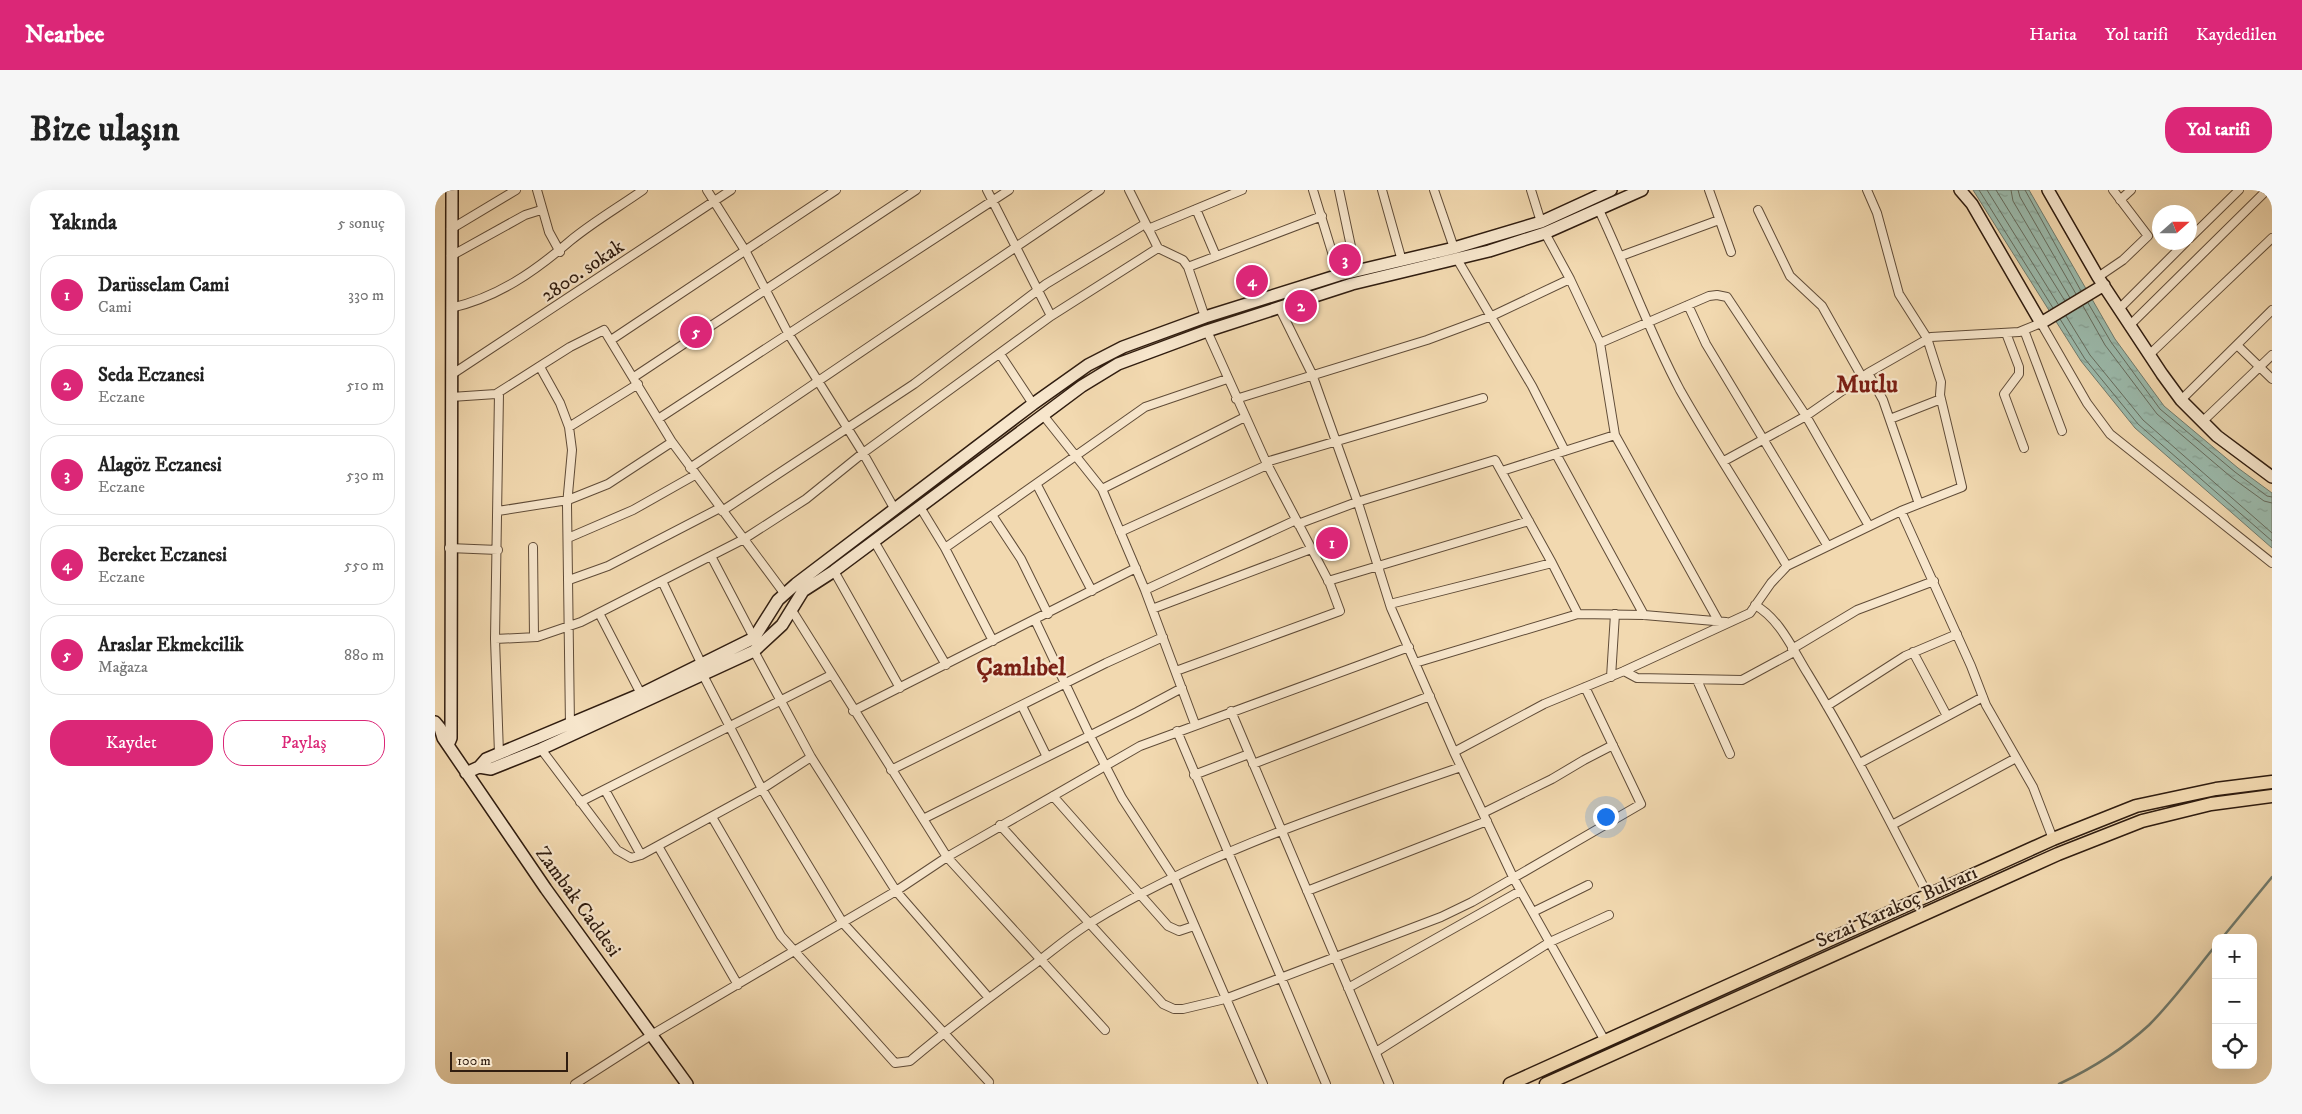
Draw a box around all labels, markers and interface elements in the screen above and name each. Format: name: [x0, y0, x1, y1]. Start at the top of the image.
text: Nearbee: [25, 20, 104, 50]
text: Harita: [2029, 24, 2077, 46]
text: Yol tarifi: [2105, 24, 2168, 46]
text: Kaydedilen: [2196, 24, 2277, 46]
button: Yol tarifi: [2165, 107, 2272, 153]
text: Bize ulaşın: [30, 108, 180, 152]
north arrow: [2152, 205, 2197, 250]
text: Yakında: [50, 210, 117, 236]
text: 5 sonuç: [338, 213, 385, 233]
street label: 2800. sokak: [536, 234, 629, 308]
pin: 3: [1329, 241, 1361, 279]
pin: 4: [1236, 262, 1268, 300]
text: Darüsselam Cami: [98, 274, 229, 297]
text: 1: [64, 285, 70, 305]
text: 330 m: [348, 285, 384, 305]
pin: 2: [1285, 287, 1317, 325]
text: Cami: [98, 297, 132, 317]
pin: 5: [680, 313, 712, 351]
text: Seda Eczanesi: [98, 364, 204, 387]
district label: Mutlu: [1836, 369, 1898, 400]
text: 2: [63, 375, 71, 395]
text: 510 m: [346, 375, 384, 395]
text: Eczane: [98, 387, 145, 407]
text: Alagöz Eczanesi: [98, 454, 222, 477]
text: 3: [64, 465, 70, 485]
text: 530 m: [346, 465, 384, 485]
text: Eczane: [98, 477, 145, 497]
pin: 1: [1316, 524, 1348, 562]
text: Bereket Eczanesi: [98, 544, 227, 567]
text: 4: [62, 555, 72, 575]
text: 550 m: [344, 555, 384, 575]
text: Eczane: [98, 567, 145, 587]
text: Araslar Ekmekcilik: [98, 634, 244, 657]
text: 5: [63, 645, 71, 665]
text: 880 m: [344, 645, 384, 665]
district label: Çamlıbel: [976, 652, 1066, 683]
text: Mağaza: [98, 657, 148, 677]
button: Kaydet: [50, 720, 213, 766]
button: Paylaş: [223, 720, 385, 766]
your location: [1593, 804, 1619, 830]
street label: Zambak Caddesi: [529, 842, 626, 962]
street label: Sezai Karakoç Bulvarı: [1812, 861, 1981, 954]
map controls: [2212, 934, 2257, 1069]
button: +: [2212, 934, 2257, 979]
button: −: [2212, 979, 2257, 1024]
button: locate: [2212, 1024, 2257, 1069]
scale bar: [450, 1049, 567, 1072]
text: 100 m: [457, 1052, 491, 1070]

